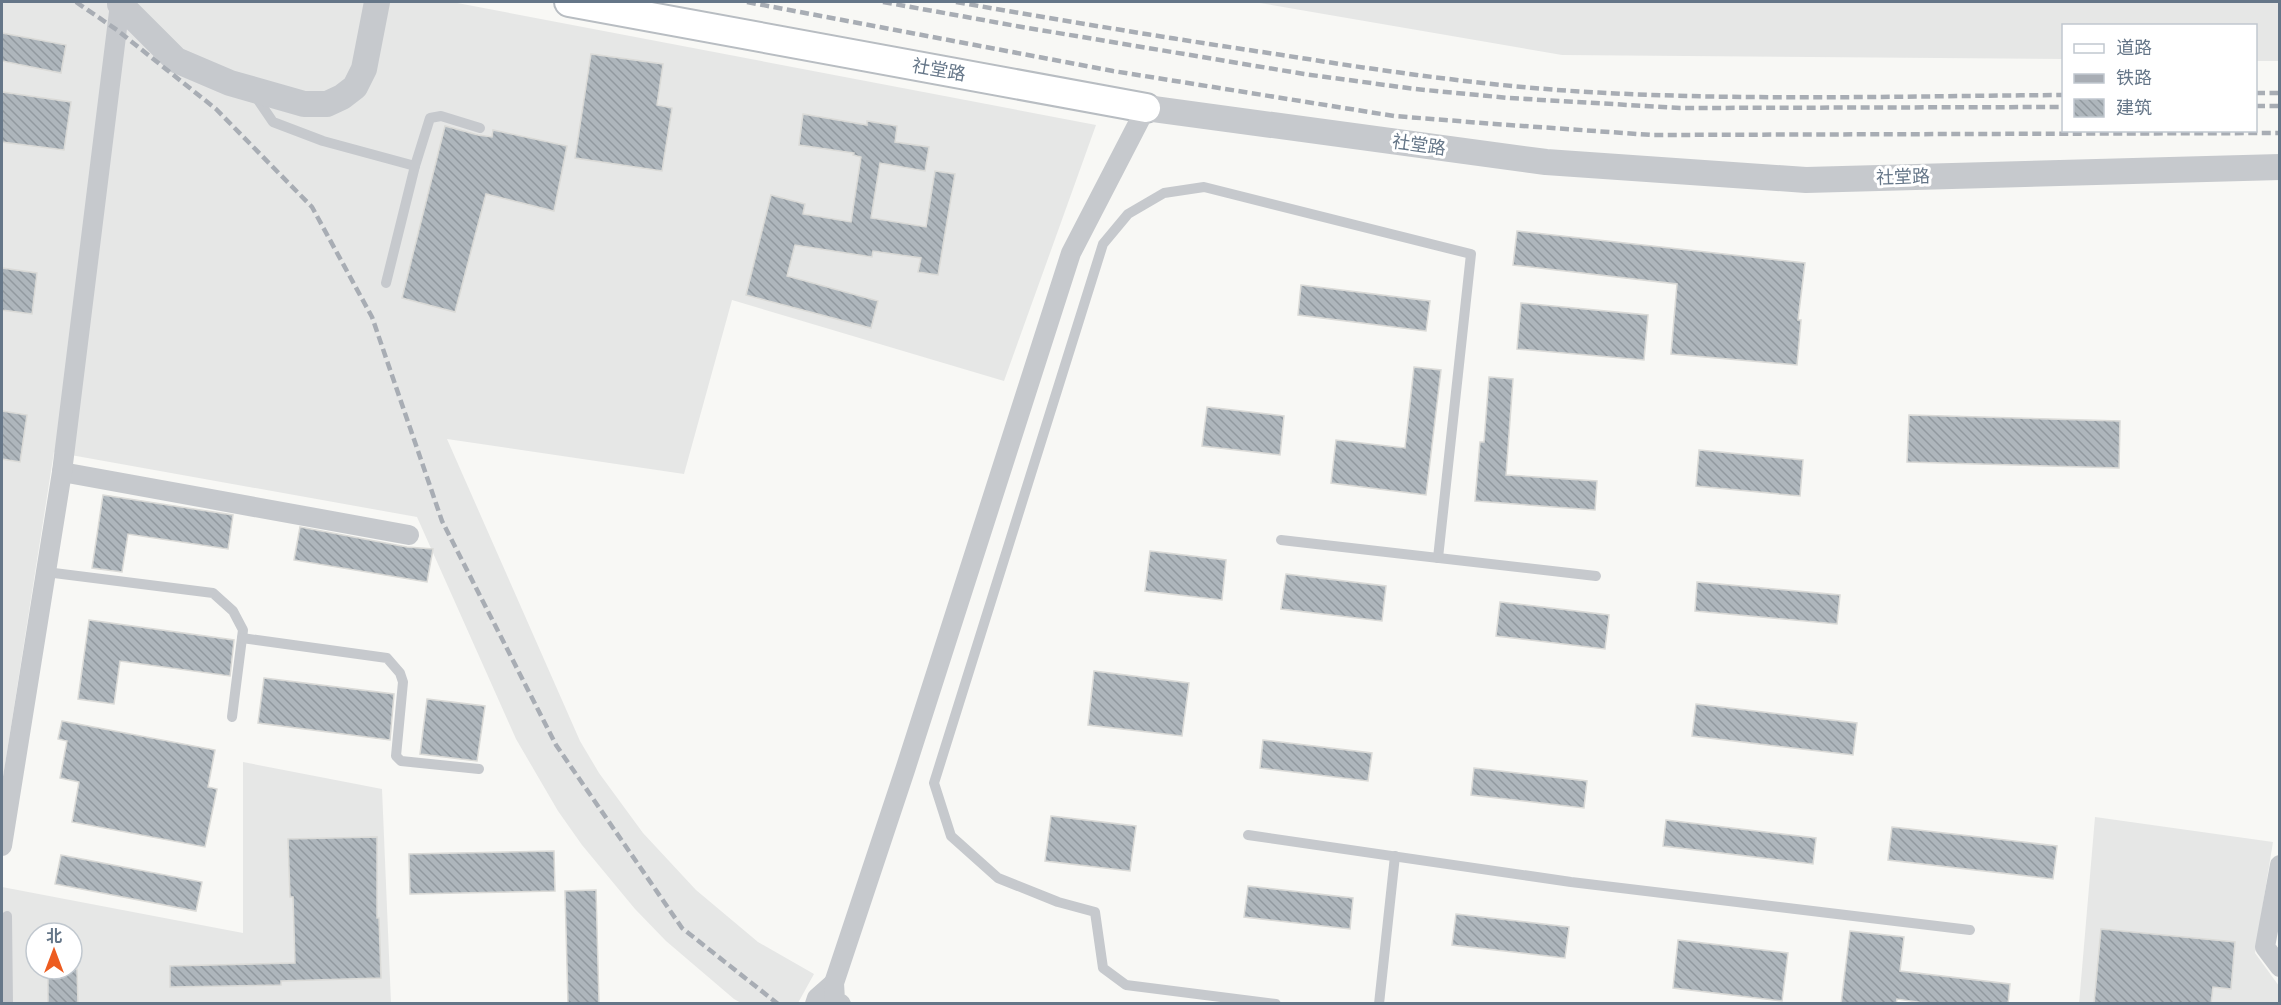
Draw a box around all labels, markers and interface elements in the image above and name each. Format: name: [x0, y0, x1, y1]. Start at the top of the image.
legend: [2062, 24, 2257, 132]
text: 道路: [2116, 36, 2152, 60]
street label: 社堂路: [910, 53, 968, 87]
text: 铁路: [2116, 66, 2152, 90]
text: 建筑: [2116, 96, 2152, 120]
street label: 社堂路: [1391, 129, 1447, 161]
street label: 社堂路: [1876, 164, 1930, 190]
north arrow: [24, 921, 84, 981]
text: 北: [46, 926, 62, 948]

